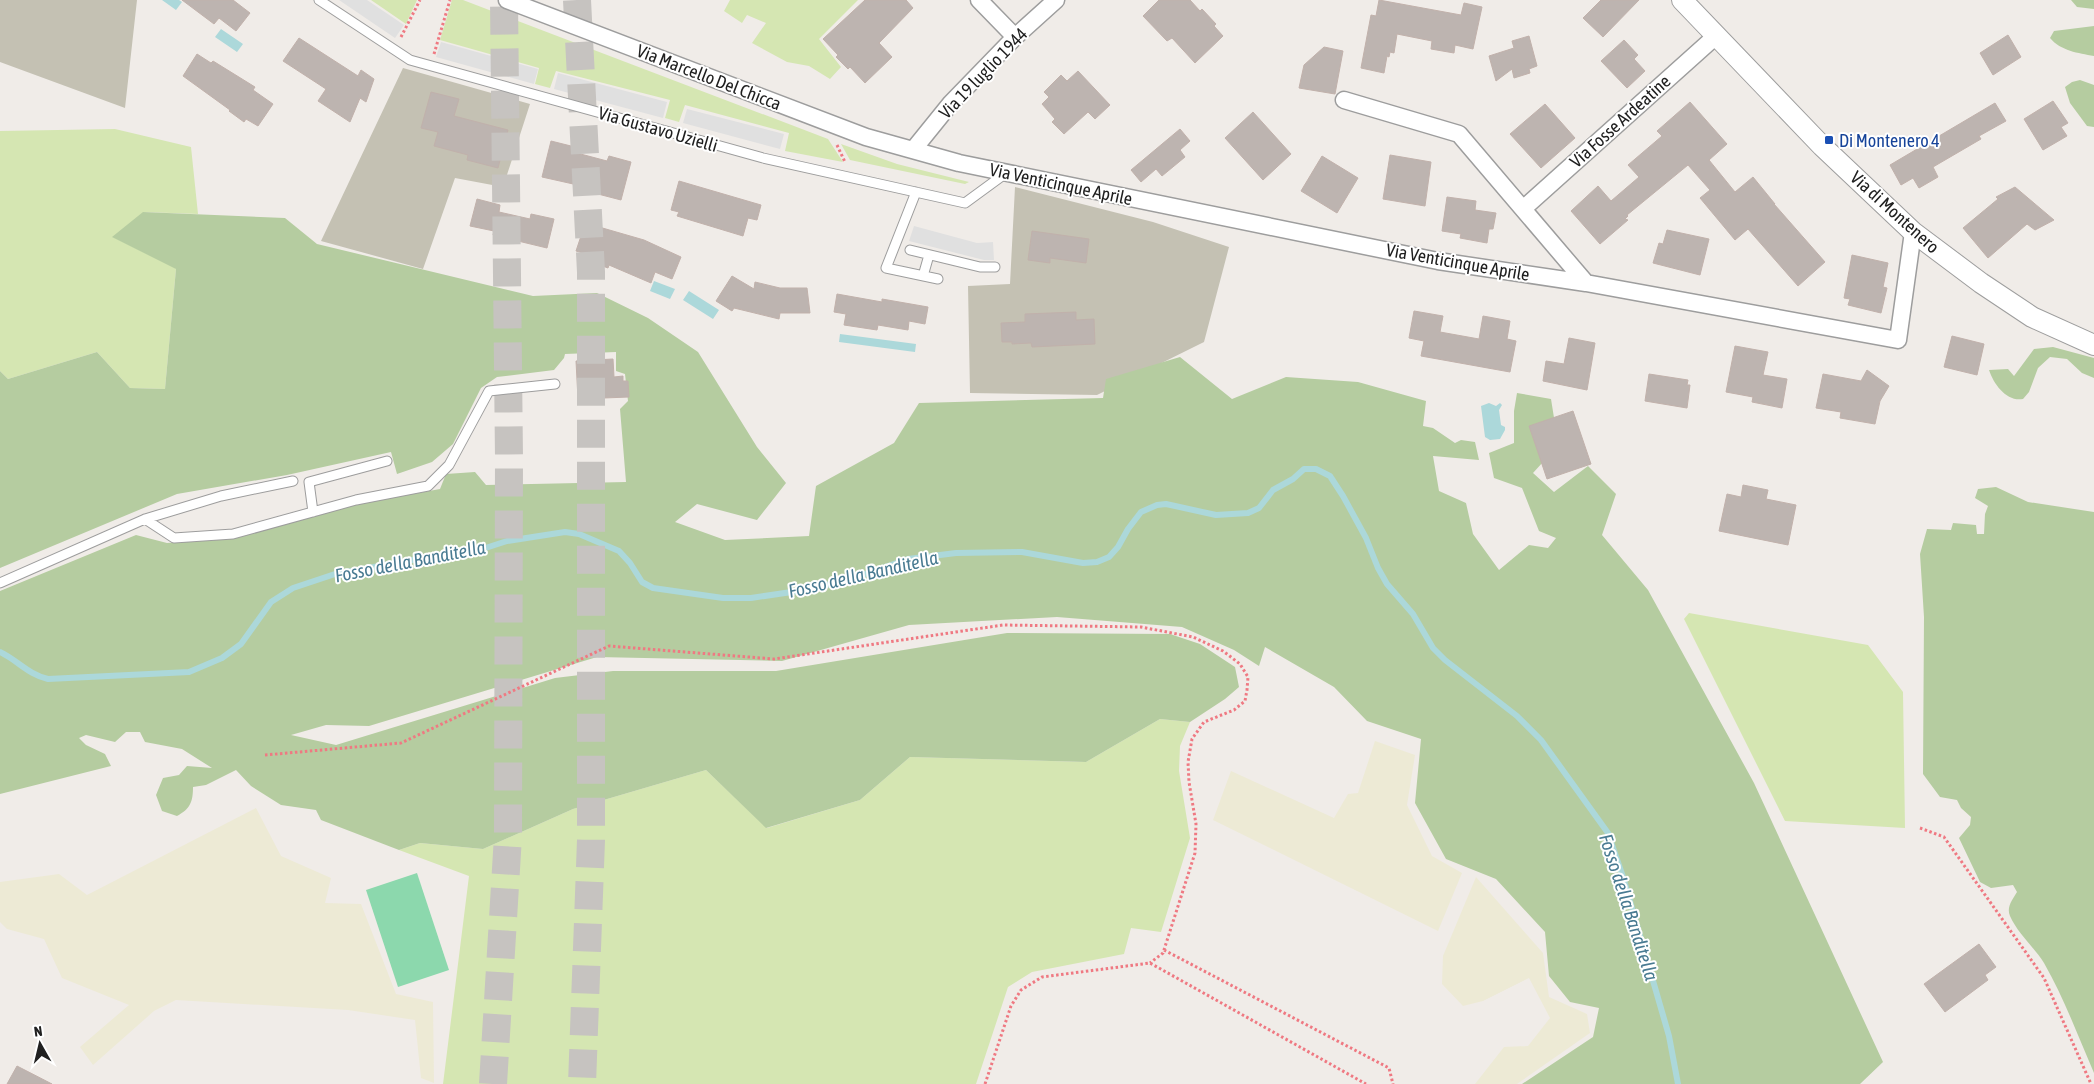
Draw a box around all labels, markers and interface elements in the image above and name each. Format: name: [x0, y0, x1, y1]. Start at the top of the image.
street label: Via 19 luglio 1944: [934, 23, 1032, 123]
street label: Via Marcello Del Chicca: [634, 40, 784, 114]
street label: Via Fosse Ardeatine: [1565, 70, 1675, 172]
street label: Via Gustavo Uzielli: [596, 102, 720, 156]
place label: Di Montenero 4: [1839, 130, 1940, 151]
marker: Di Montenero 4: [1823, 134, 1835, 146]
street label: Via Venticinque Aprile: [988, 159, 1134, 209]
street label: Via di Montenero: [1846, 167, 1944, 257]
street label: Via Venticinque Aprile: [1385, 239, 1531, 285]
water label: Fosso della Banditella: [333, 536, 487, 586]
water label: Fosso della Banditella: [786, 546, 940, 602]
water label: Fosso della Banditella: [1595, 831, 1663, 983]
north arrow: [15, 1019, 65, 1069]
text: N: [33, 1023, 43, 1040]

